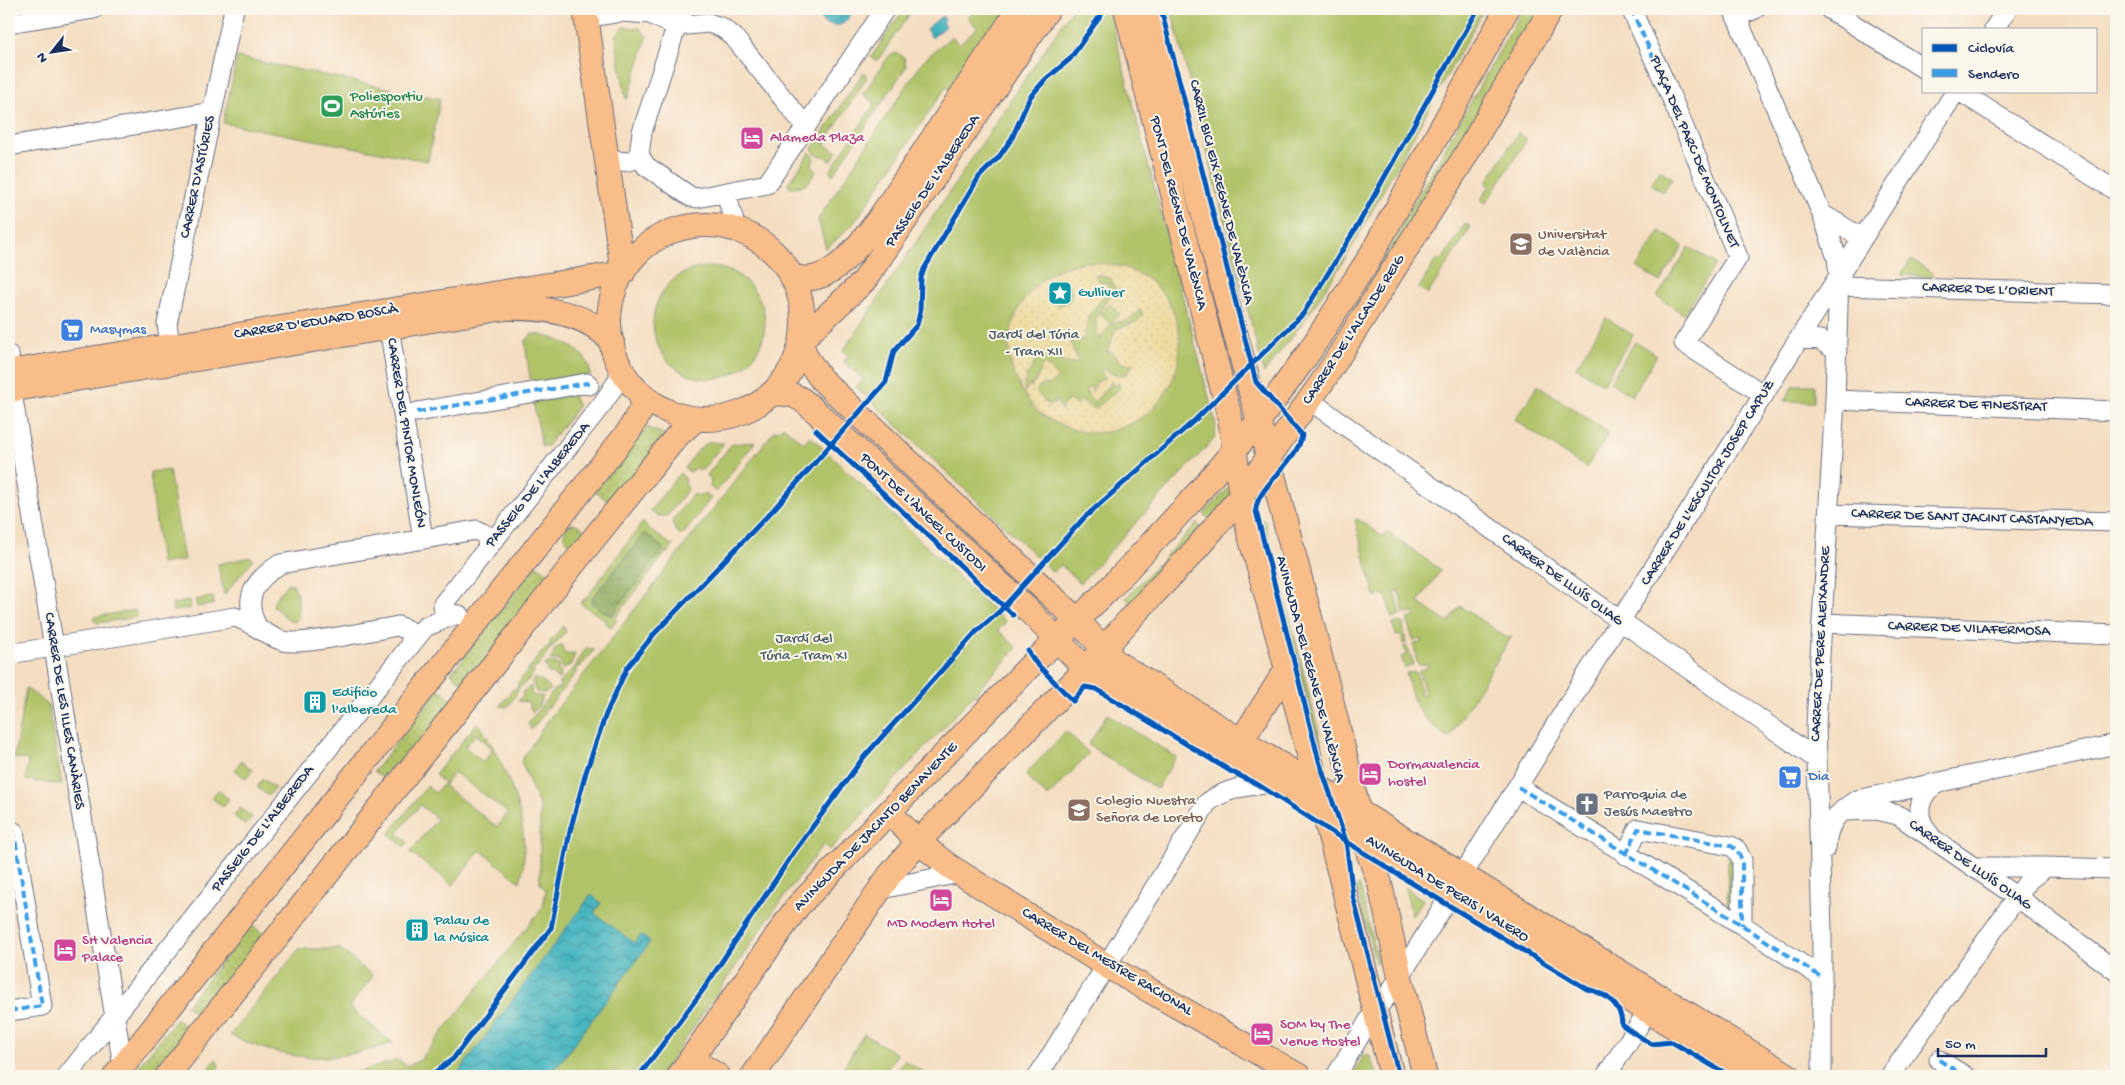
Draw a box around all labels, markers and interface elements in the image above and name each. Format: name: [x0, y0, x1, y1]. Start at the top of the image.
north arrow: [28, 28, 78, 78]
legend: [1922, 28, 2098, 92]
text: Ciclovía: [1968, 40, 2014, 58]
text: N: [33, 49, 53, 65]
street label: PLAÇA DEL PARC DE MONTOLIVET: [1645, 52, 1743, 252]
text: Sendero: [1968, 66, 2020, 84]
street label: CARRIL BICI EIX REGNE DE VALÈNCIA: [1184, 78, 1258, 307]
place label: Poliesportiu Astúries: [349, 88, 423, 123]
sports icon: Poliesportiu Astúries: [319, 93, 345, 119]
street label: PASSEIG DE L'ALBEREDA: [881, 110, 985, 252]
street label: PONT DEL REGNE DE VALÈNCIA: [1145, 113, 1211, 313]
street label: CARRER D'ASTÚRIES: [176, 114, 220, 240]
hotel icon: Alameda Plaza: [739, 125, 765, 151]
place label: Alameda Plaza: [770, 129, 865, 147]
place label: Universitat de València: [1538, 226, 1610, 261]
school or university icon: Universitat de València: [1508, 231, 1534, 257]
street label: CARRER DE L'ALCALDE REIG: [1299, 251, 1410, 408]
street label: CARRER DE L’ORIENT: [1922, 279, 2055, 301]
place icon: Gulliver: [1047, 280, 1073, 306]
place label: Gulliver: [1078, 284, 1126, 302]
street label: CARRER D'EDUARD BOSCÀ: [233, 300, 400, 344]
supermarket icon: Masymas: [59, 317, 85, 343]
place label: Masymas: [90, 321, 147, 339]
park label: Jardí del Túria - Tram XII: [989, 326, 1080, 361]
street label: CARRER DEL PINTOR MONLEÓN: [382, 337, 430, 530]
street label: CARRER DE L'ESCULTOR JOSEP CAPUZ: [1637, 377, 1779, 589]
street label: CARRER DE FINESTRAT: [1905, 394, 2048, 417]
street label: PASSEIG DE L'ALBEREDA: [481, 418, 595, 552]
street label: PONT DE L'ÀNGEL CUSTODI: [855, 449, 990, 576]
street label: CARRER DE SANT JACINT CASTANYEDA: [1851, 505, 2094, 531]
street label: CARRER DE LLUÍS OLIAG: [1498, 530, 1627, 631]
street label: CARRER DE PERE ALEIXANDRE: [1807, 545, 1835, 742]
street label: AVINGUDA DEL REGNE DE VALÈNCIA: [1271, 554, 1349, 785]
street label: CARRER DE LES ILLES CANÀRIES: [40, 611, 88, 811]
street label: CARRER DE VILAFERMOSA: [1887, 617, 2052, 641]
park label: Jardí del Túria - Tram XI: [760, 630, 847, 665]
place label: Edificio l'albereda: [332, 684, 397, 719]
building icon: Edificio l'albereda: [302, 689, 328, 715]
street label: AVINGUDA DE JACINTO BENAVENTE: [790, 738, 962, 915]
place label: Dormavalencia hostel: [1387, 756, 1480, 791]
street label: PASSEIG DE L'ALBEREDA: [207, 761, 319, 897]
hotel icon: Dormavalencia hostel: [1357, 761, 1383, 787]
supermarket icon: Dia: [1777, 764, 1803, 790]
place label: Dia: [1807, 768, 1830, 786]
place label: Parroquia de Jesús Maestro: [1603, 786, 1693, 821]
church icon: Parroquia de Jesús Maestro: [1574, 791, 1600, 817]
place label: Colegio Nuestra Señora de Loreto: [1096, 792, 1203, 827]
school or university icon: Colegio Nuestra Señora de Loreto: [1066, 797, 1092, 823]
street label: CARRER DE LLUÍS OLIAG: [1905, 816, 2036, 915]
street label: AVINGUDA DE PERIS I VALERO: [1362, 831, 1532, 947]
hotel icon: MD Modern Hotel: [928, 887, 954, 913]
street label: CARRER DEL MESTRE RACIONAL: [1018, 904, 1196, 1021]
place label: Palau de la Música: [433, 912, 490, 947]
place label: MD Modern Hotel: [887, 915, 995, 933]
building icon: Palau de la Música: [404, 917, 430, 943]
place label: SH Valencia Palace: [81, 932, 153, 967]
hotel icon: SH Valencia Palace: [52, 937, 78, 963]
place label: SOM by The Venue Hostel: [1279, 1016, 1361, 1051]
hotel icon: SOM by The Venue Hostel: [1249, 1021, 1275, 1047]
scale bar: [1938, 1025, 2045, 1057]
text: 50 m: [1945, 1036, 1976, 1054]

